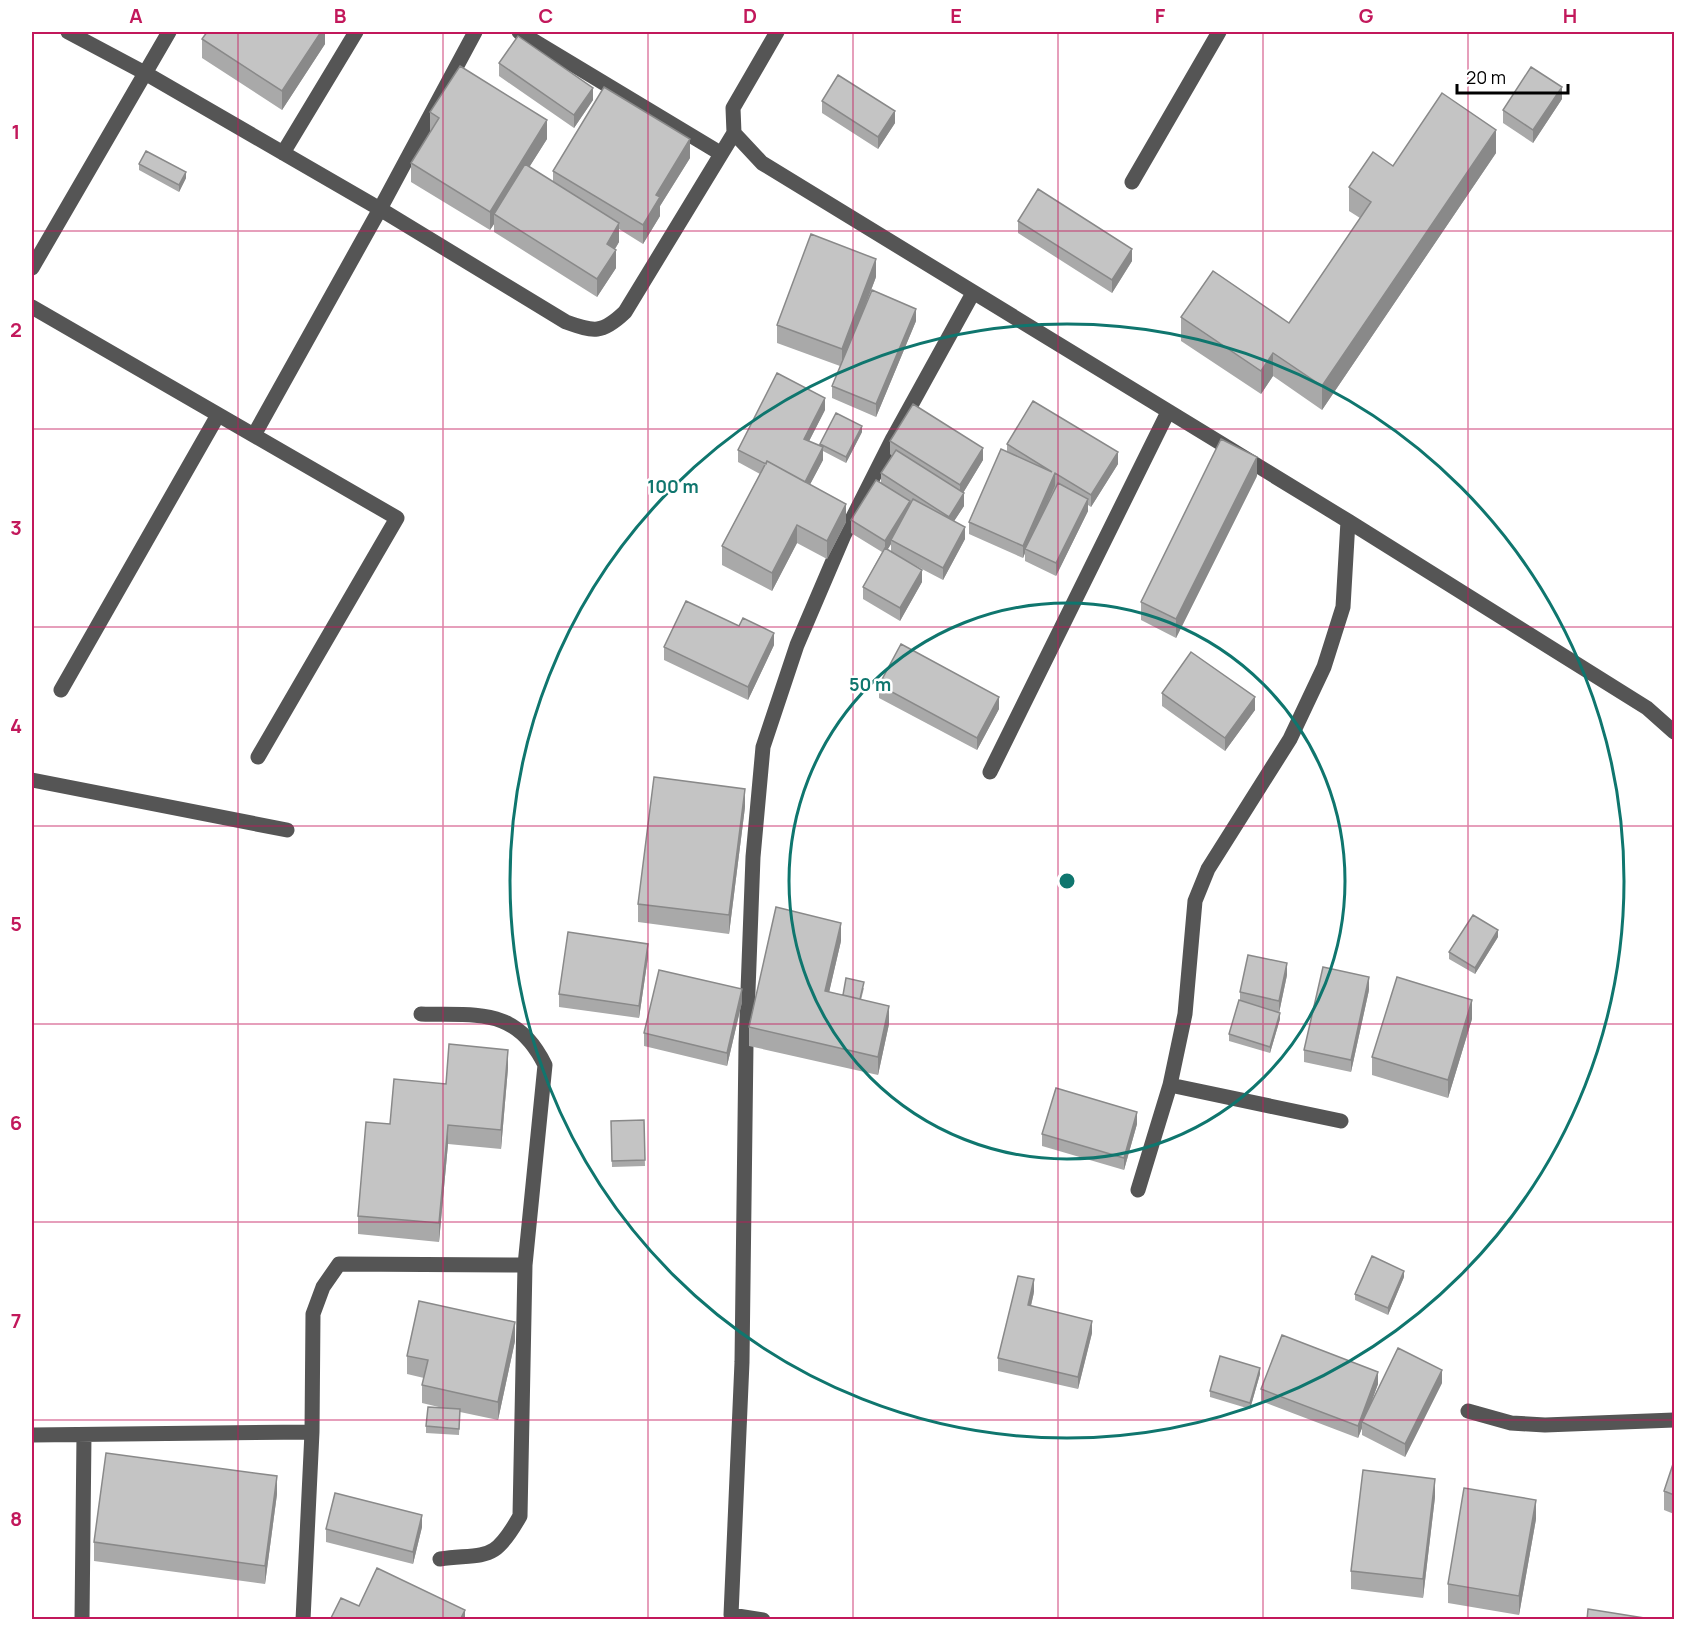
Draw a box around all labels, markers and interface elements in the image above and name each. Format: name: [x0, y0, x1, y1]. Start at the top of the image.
text: A: [129, 2, 143, 29]
text: B: [334, 2, 347, 29]
text: C: [539, 2, 553, 29]
text: D: [743, 2, 757, 29]
text: E: [950, 2, 962, 29]
text: F: [1155, 2, 1166, 29]
text: G: [1359, 2, 1374, 29]
text: H: [1563, 2, 1577, 29]
scale bar: [1457, 57, 1568, 95]
text: 20 m: [1466, 65, 1506, 89]
text: 1: [12, 118, 20, 145]
text: 2: [10, 316, 22, 343]
text: 100 m: [647, 474, 699, 498]
text: 3: [10, 514, 22, 541]
text: 50 m: [849, 672, 891, 696]
text: 4: [10, 712, 22, 739]
centre of rings: [1057, 871, 1077, 891]
text: 5: [10, 910, 22, 937]
text: 6: [10, 1109, 22, 1136]
text: 7: [11, 1307, 21, 1334]
text: 8: [10, 1505, 22, 1532]

